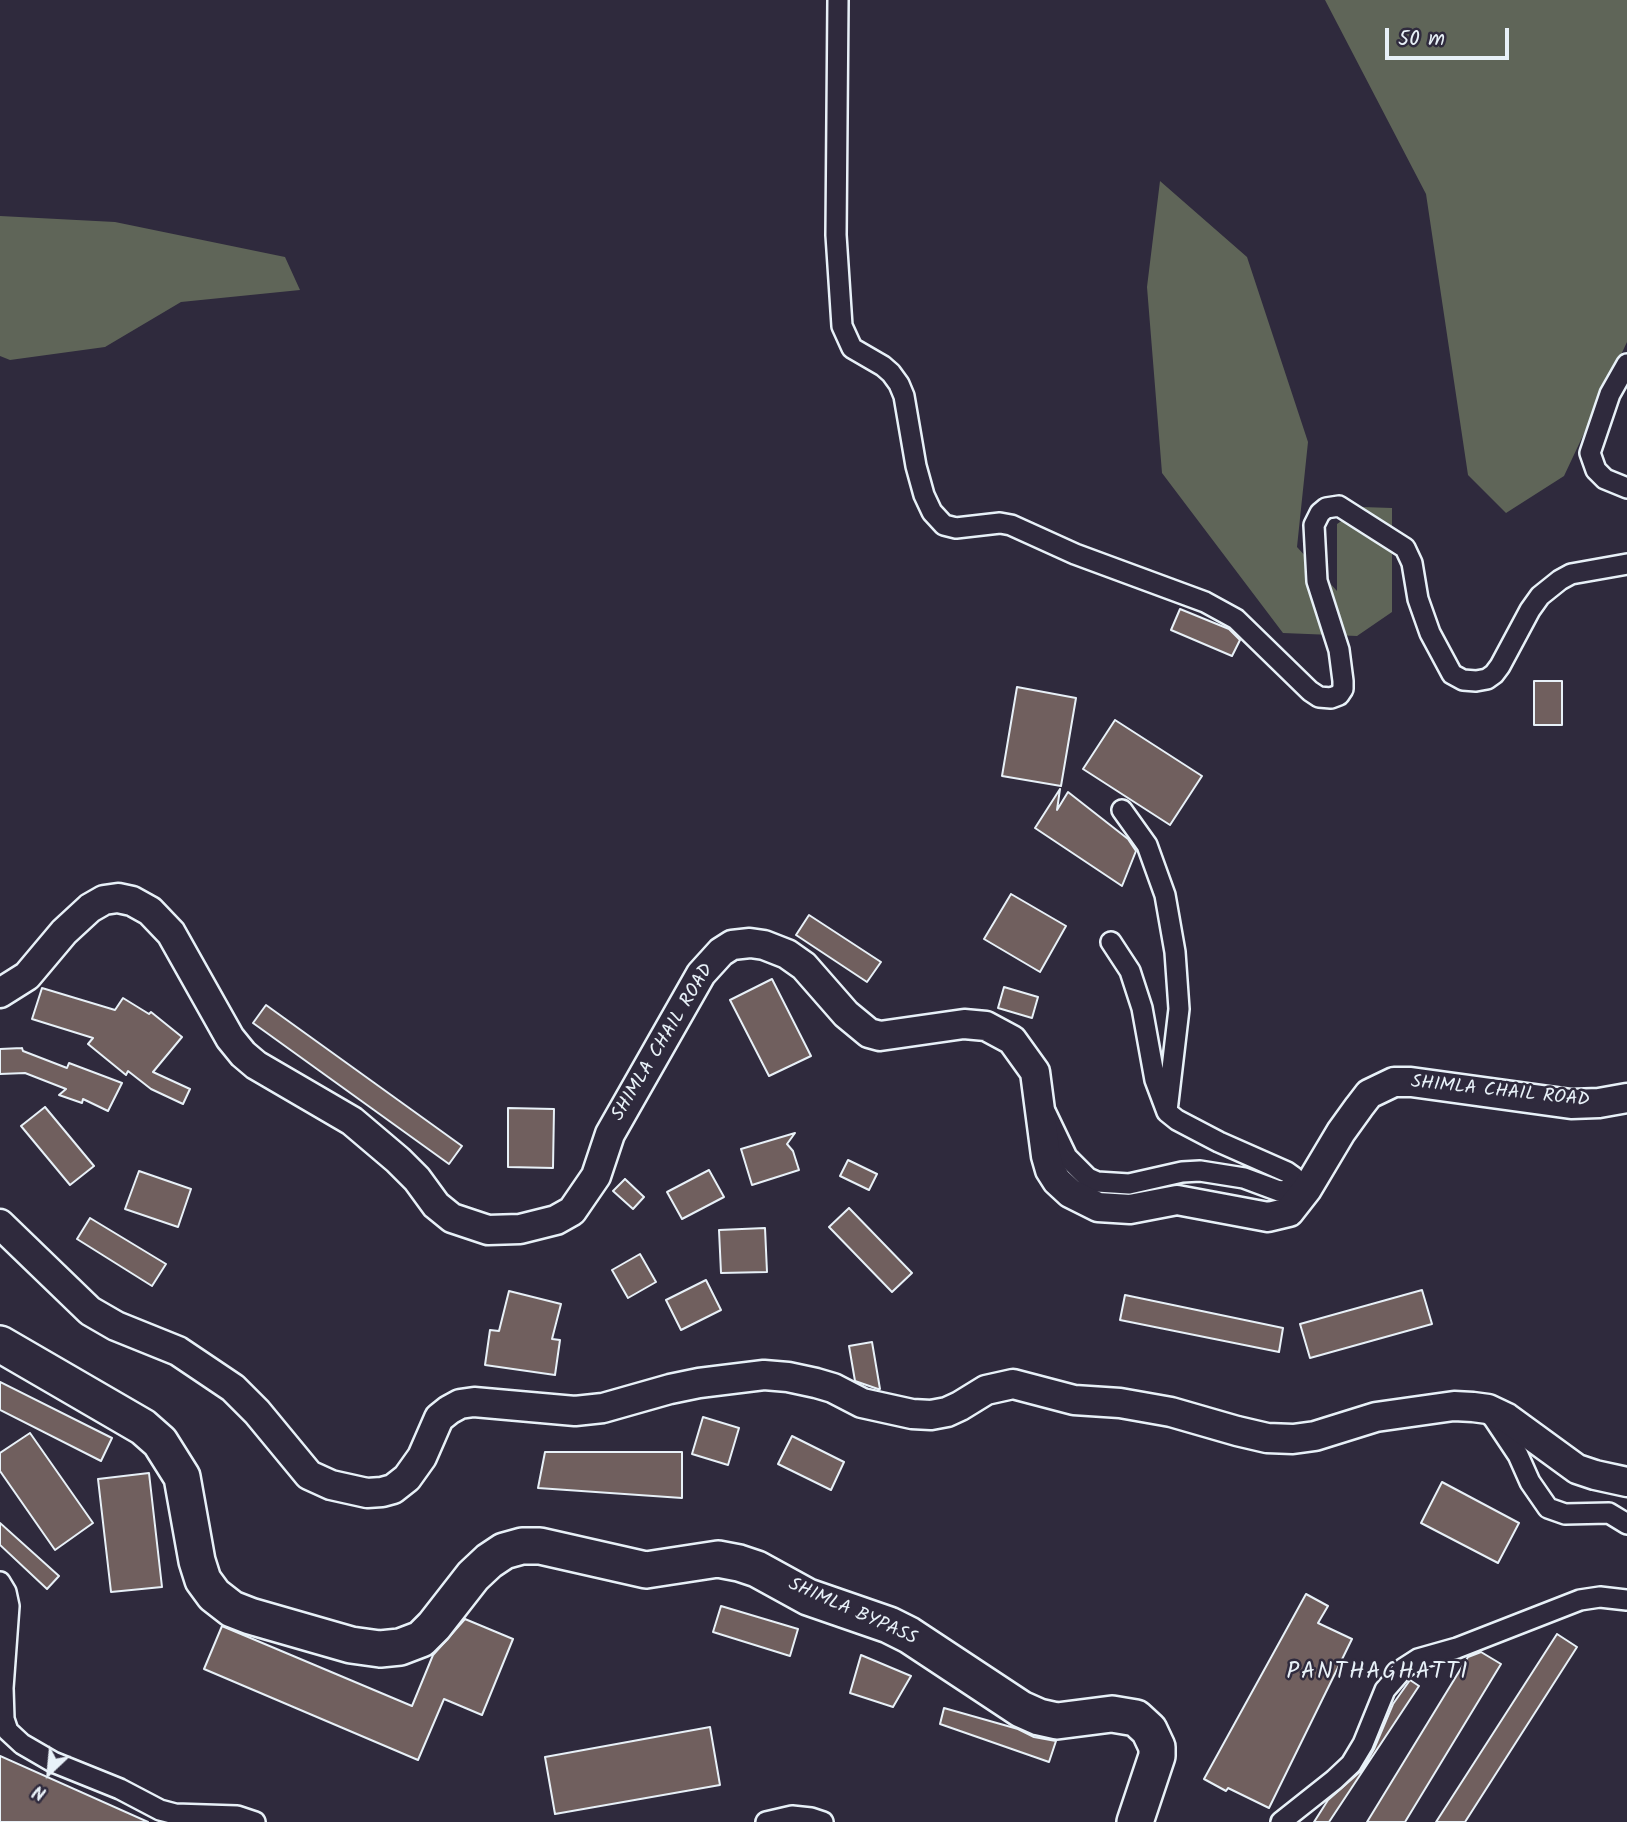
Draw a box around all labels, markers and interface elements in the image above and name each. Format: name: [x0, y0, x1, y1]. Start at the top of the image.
scale bar: [1389, 14, 1513, 58]
text: 50 m: [1398, 23, 1445, 56]
street label: SHIMLA CHAIL ROAD: [608, 960, 720, 1126]
street label: SHIMLA CHAIL ROAD: [1410, 1072, 1590, 1114]
street label: SHIMLA BYPASS: [784, 1574, 920, 1652]
district label: PANTHAGHATTI: [1288, 1660, 1468, 1688]
north arrow: [14, 1738, 84, 1808]
text: N: [28, 1776, 52, 1808]

